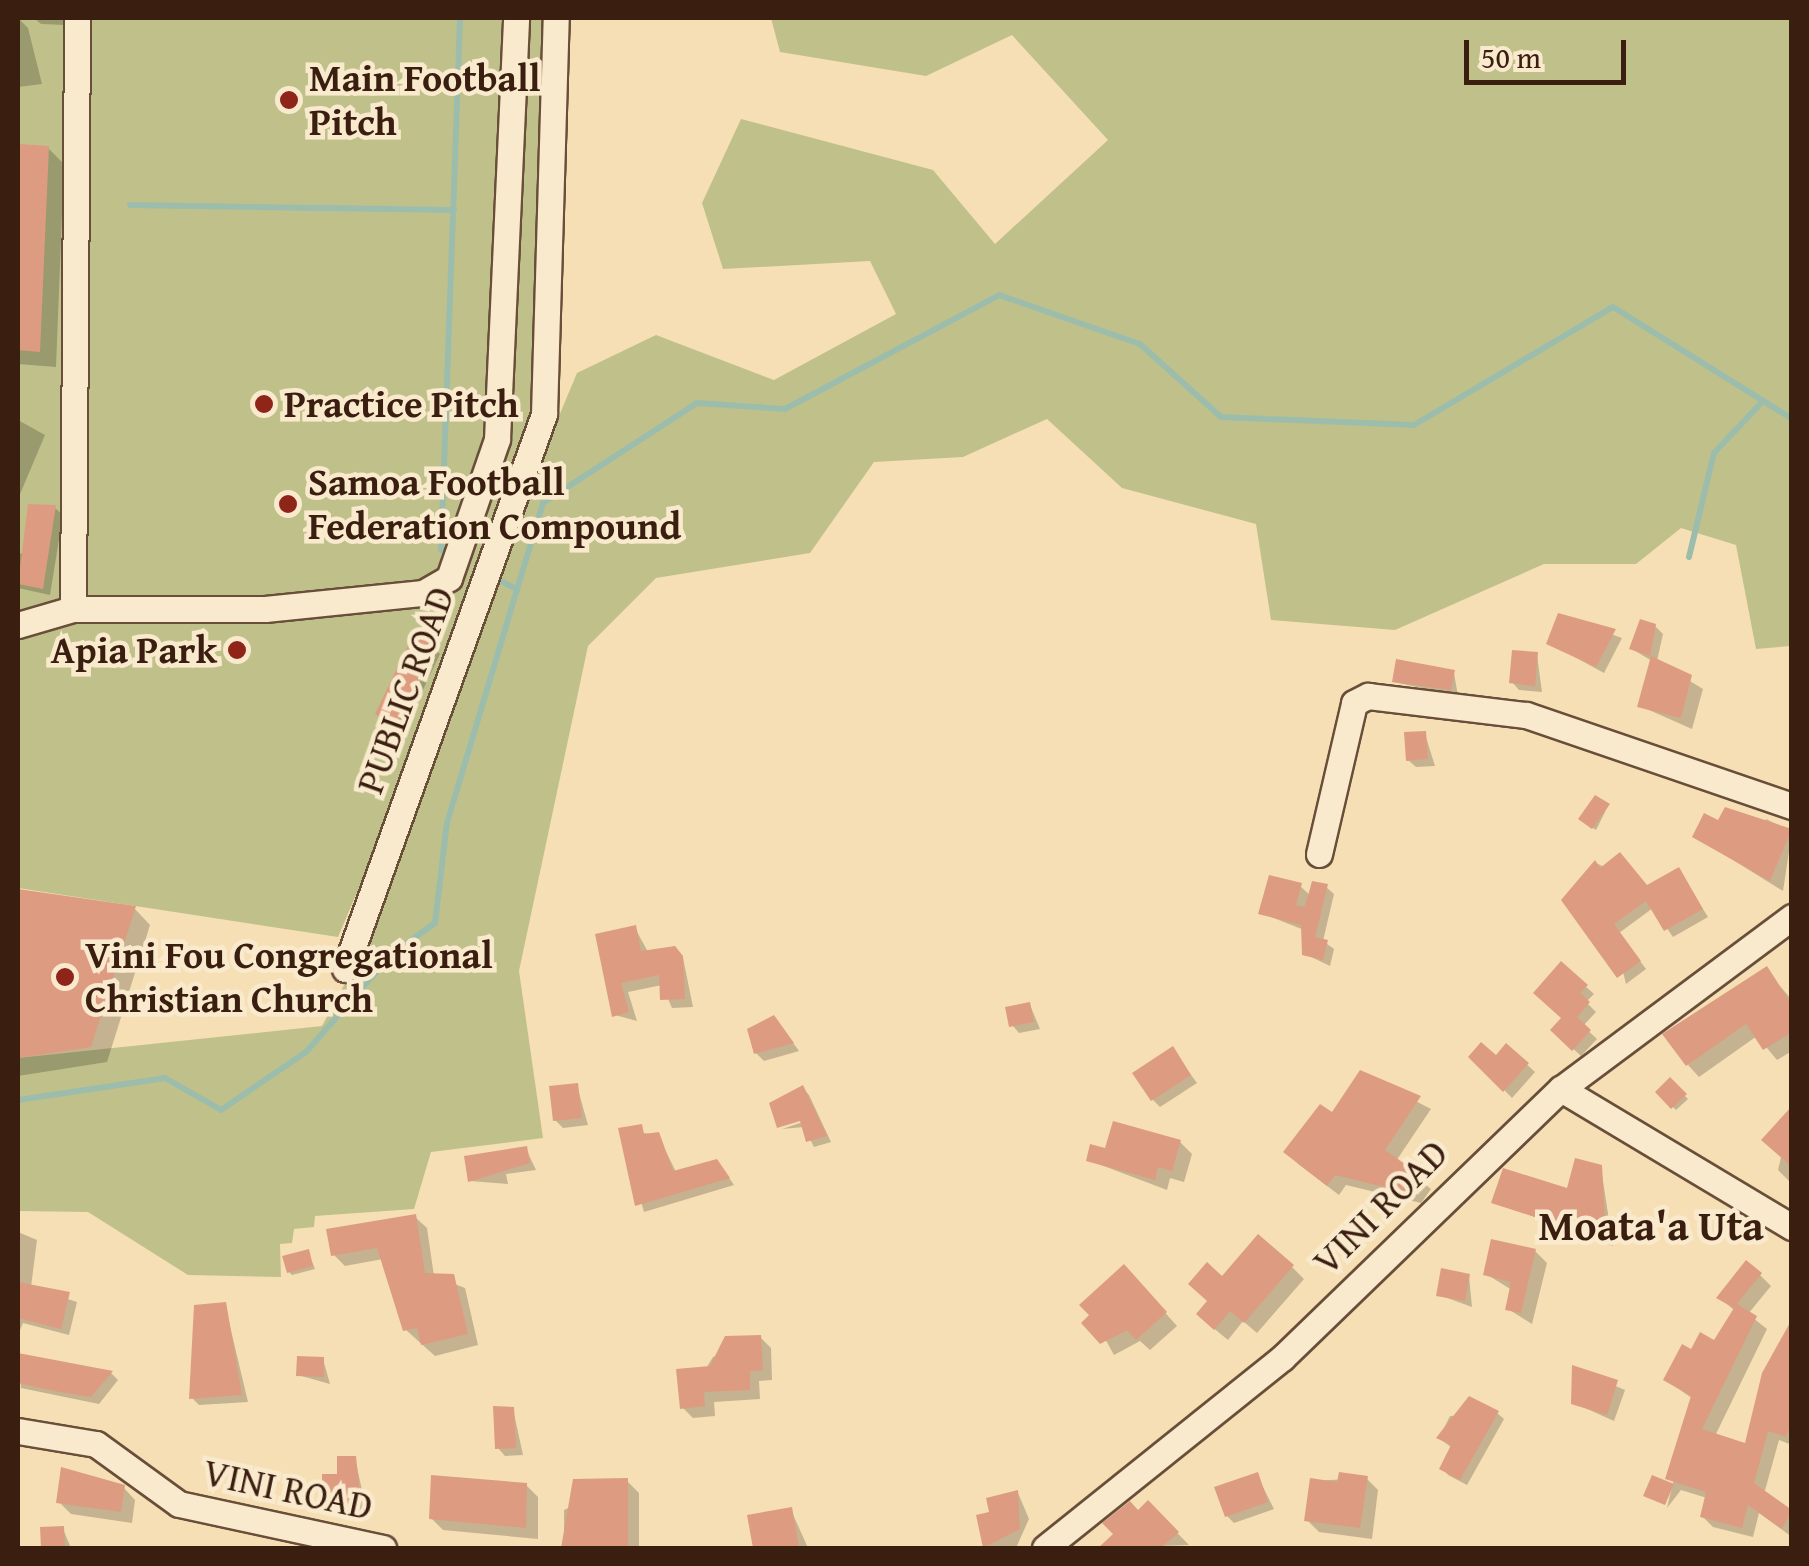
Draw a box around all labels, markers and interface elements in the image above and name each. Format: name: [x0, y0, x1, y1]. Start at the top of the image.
scale bar: [1469, 20, 1632, 82]
text: 50 m: [1481, 35, 1541, 79]
place label: Main Football Pitch: [309, 55, 541, 144]
marker: Main Football Pitch: [278, 89, 300, 111]
place label: Practice Pitch: [284, 381, 519, 427]
marker: Practice Pitch: [253, 393, 275, 415]
place label: Samoa Football Federation Compound: [308, 459, 681, 548]
marker: Samoa Football Federation Compound: [277, 493, 299, 515]
street label: PUBLIC ROAD: [347, 581, 463, 799]
place label: Apia Park: [51, 627, 217, 673]
marker: Apia Park: [226, 639, 248, 661]
place label: Vini Fou Congregational Christian Church: [85, 932, 493, 1022]
marker: Vini Fou Congregational Christian Church: [54, 966, 76, 988]
street label: VINI ROAD: [1303, 1130, 1457, 1284]
district label: Moata'a Uta: [1538, 1200, 1764, 1250]
street label: VINI ROAD: [199, 1449, 377, 1529]

